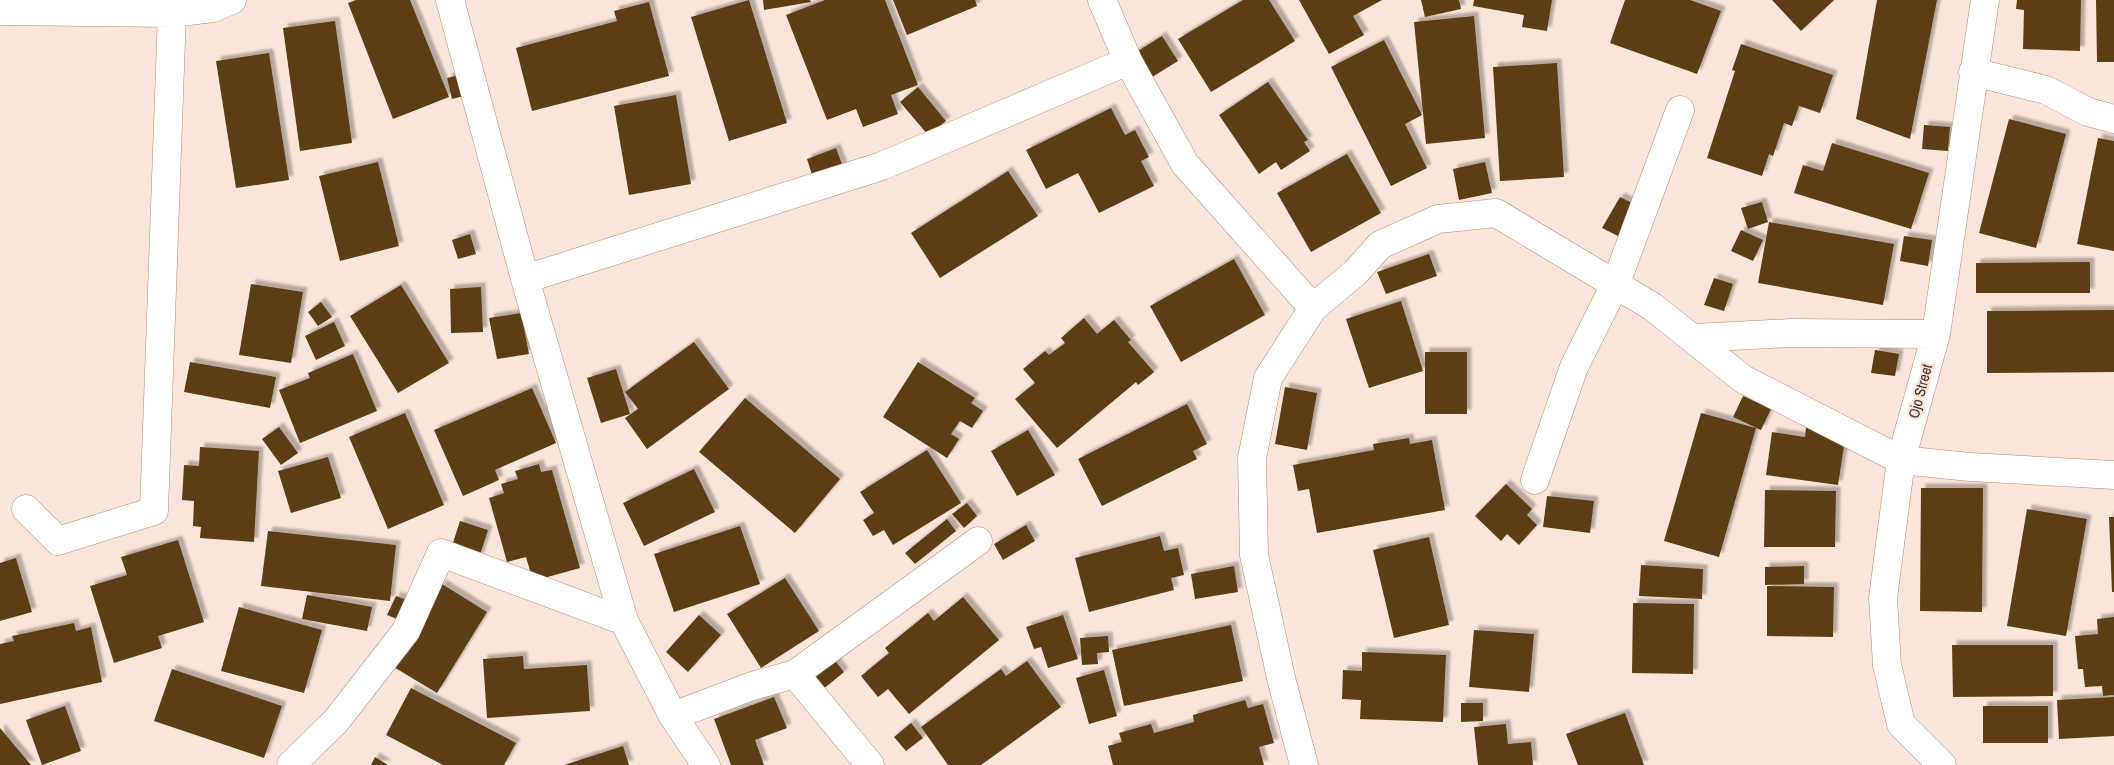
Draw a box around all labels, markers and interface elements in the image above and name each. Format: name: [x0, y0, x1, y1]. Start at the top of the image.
street label: Ojo Street: [1903, 361, 1937, 420]

